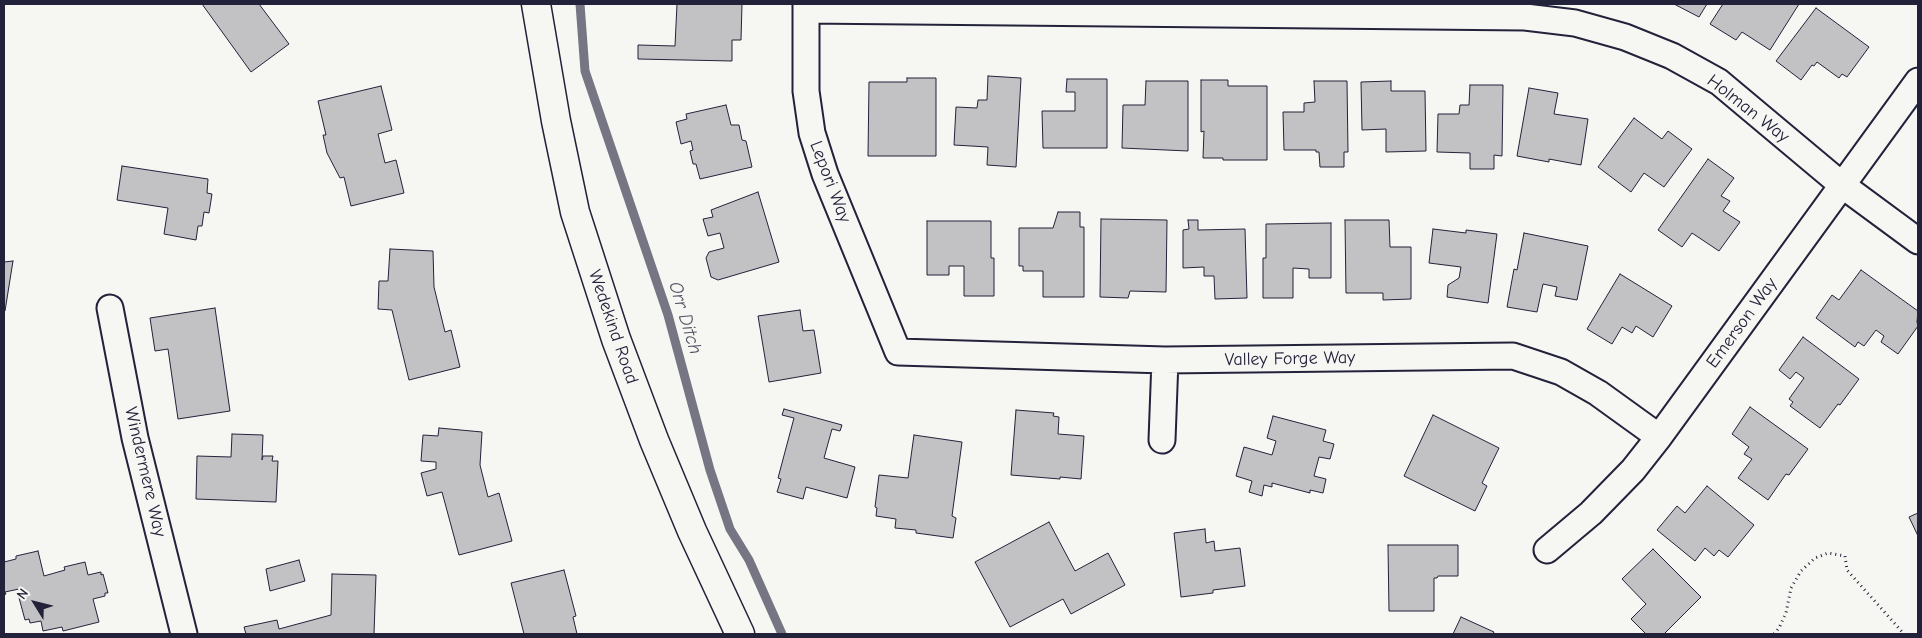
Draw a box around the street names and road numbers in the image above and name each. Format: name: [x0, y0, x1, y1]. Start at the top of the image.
street label: Holman Way: [1703, 70, 1793, 148]
street label: Lepori Way: [805, 138, 855, 226]
street label: Wedekind Road: [583, 267, 643, 387]
street label: Emerson Way: [1702, 274, 1782, 372]
street label: Valley Forge Way: [1224, 347, 1356, 371]
street label: Windermere Way: [120, 405, 170, 539]

